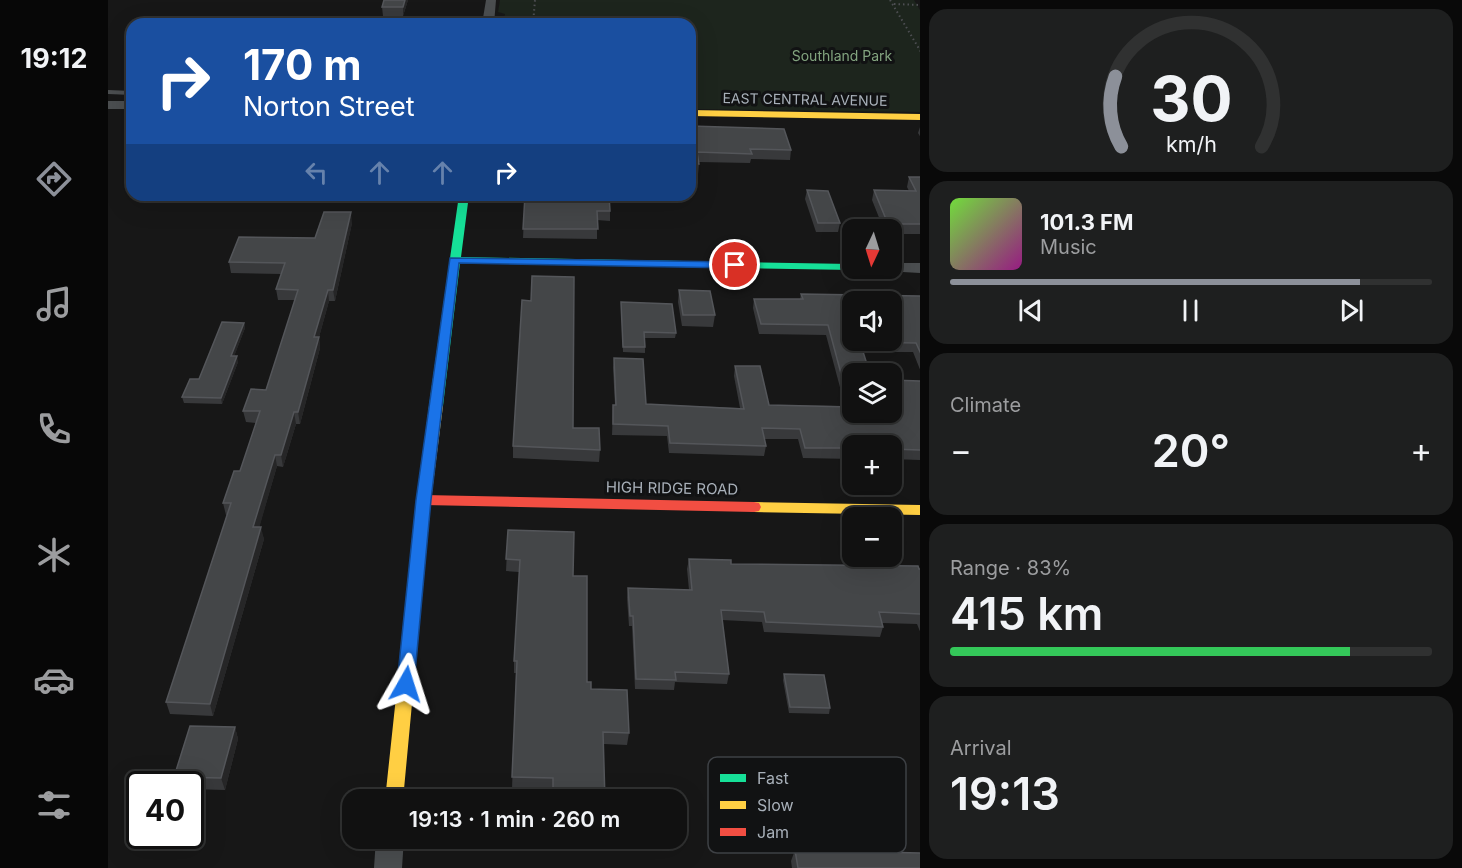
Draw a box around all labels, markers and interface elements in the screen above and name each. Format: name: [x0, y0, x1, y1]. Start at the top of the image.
text: 170 m: [243, 39, 361, 90]
text: 19:12: [21, 42, 87, 75]
icon: right: [144, 42, 222, 120]
park label: Southland Park: [792, 47, 893, 64]
text: 30: [1150, 62, 1232, 137]
street label: EAST CENTRAL AVENUE: [722, 89, 888, 109]
text: Norton Street: [243, 90, 415, 123]
text: km/h: [1166, 132, 1216, 158]
icon: left: [300, 156, 333, 189]
icon: ahead: [363, 156, 396, 189]
icon: ahead: [426, 156, 459, 189]
icon: right: [489, 156, 522, 189]
icon: directions: [33, 158, 75, 200]
text: 101.3 FM: [1040, 209, 1133, 235]
north arrow: [842, 219, 902, 279]
map controls: [842, 219, 902, 567]
text: Music: [1040, 235, 1097, 259]
pin: [709, 239, 760, 290]
icon: arrive: [718, 248, 751, 281]
icon: music: [33, 283, 75, 325]
button: sound: [842, 291, 902, 351]
icon: previous: [1014, 294, 1047, 327]
icon: pause: [1174, 294, 1207, 327]
icon: next: [1335, 294, 1368, 327]
button: layers: [842, 363, 902, 423]
text: Climate: [950, 393, 1021, 417]
icon: phone: [33, 408, 75, 450]
text: 20°: [1152, 423, 1230, 478]
text: −: [950, 430, 972, 470]
text: +: [1410, 430, 1432, 470]
button: +: [842, 435, 902, 495]
street label: HIGH RIDGE ROAD: [606, 477, 738, 499]
button: −: [842, 507, 902, 567]
icon: climate: [33, 534, 75, 576]
text: Range · 83%: [950, 556, 1071, 580]
text: 415 km: [950, 586, 1103, 641]
position arrow: [374, 652, 438, 716]
icon: car: [33, 659, 75, 701]
text: Arrival: [950, 736, 1012, 760]
legend: [708, 757, 906, 853]
text: 19:13: [950, 766, 1060, 821]
text: Fast: [757, 768, 789, 788]
speed limit sign: 40: [126, 771, 204, 849]
icon: filters: [33, 784, 75, 826]
text: Slow: [757, 795, 794, 815]
text: 19:13 · 1 min · 260 m: [409, 806, 620, 832]
text: Jam: [757, 822, 789, 842]

